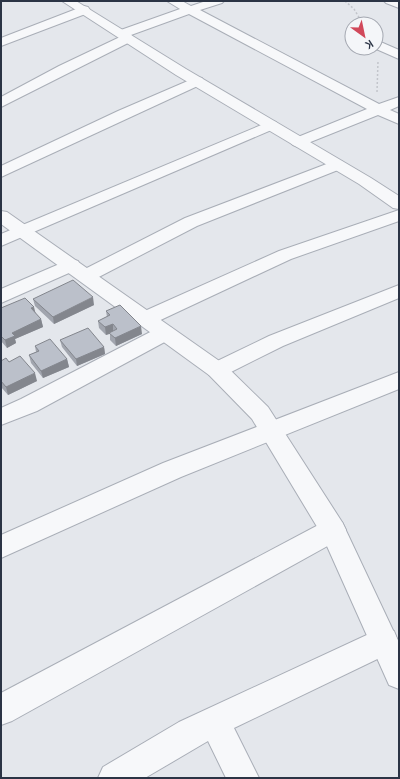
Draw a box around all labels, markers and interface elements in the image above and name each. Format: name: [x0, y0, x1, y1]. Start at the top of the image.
north arrow: [344, 16, 384, 56]
text: K: [363, 37, 376, 52]

